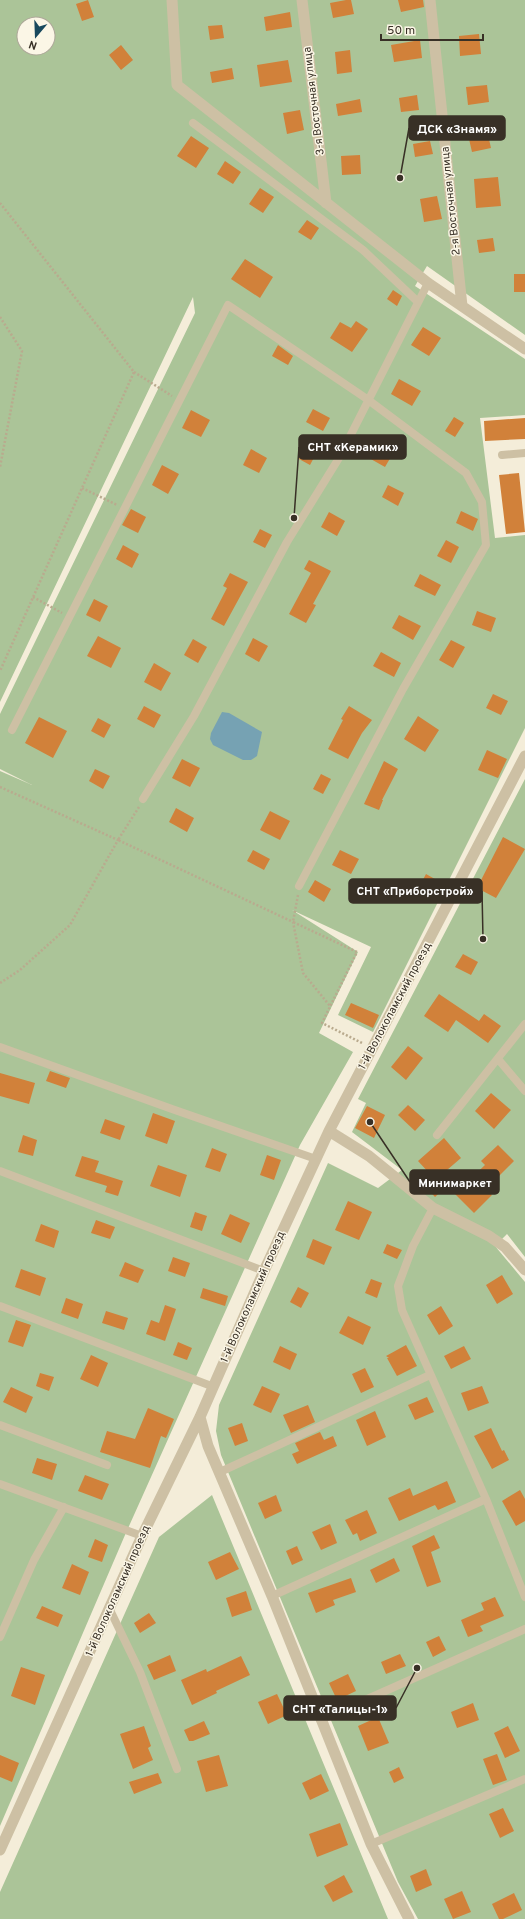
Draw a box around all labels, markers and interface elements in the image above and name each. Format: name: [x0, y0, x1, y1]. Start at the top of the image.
north arrow: [16, 16, 56, 56]
scale bar: [381, 16, 483, 42]
text: 50 m: [387, 23, 415, 39]
text: N: [27, 37, 39, 52]
street label: 3-я Восточная улица: [300, 46, 328, 156]
callout: ДСК «Знамя»: [409, 116, 505, 140]
text: ДСК «Знамя»: [417, 122, 497, 138]
street label: 2-я Восточная улица: [438, 146, 464, 256]
callout: СНТ «Керамик»: [299, 435, 406, 459]
text: СНТ «Керамик»: [307, 440, 399, 456]
callout: СНТ «Приборстрой»: [349, 879, 482, 903]
text: СНТ «Приборстрой»: [356, 884, 474, 900]
street label: 1-й Волоколамский проезд: [355, 940, 435, 1072]
callout: Минимаркет: [410, 1170, 499, 1194]
text: Минимаркет: [418, 1176, 492, 1192]
street label: 1-й Волоколамский проезд: [218, 1229, 288, 1365]
street label: 1-й Волоколамский проезд: [83, 1523, 153, 1659]
callout: СНТ «Талицы-1»: [284, 1696, 396, 1720]
text: СНТ «Талицы-1»: [292, 1702, 388, 1718]

